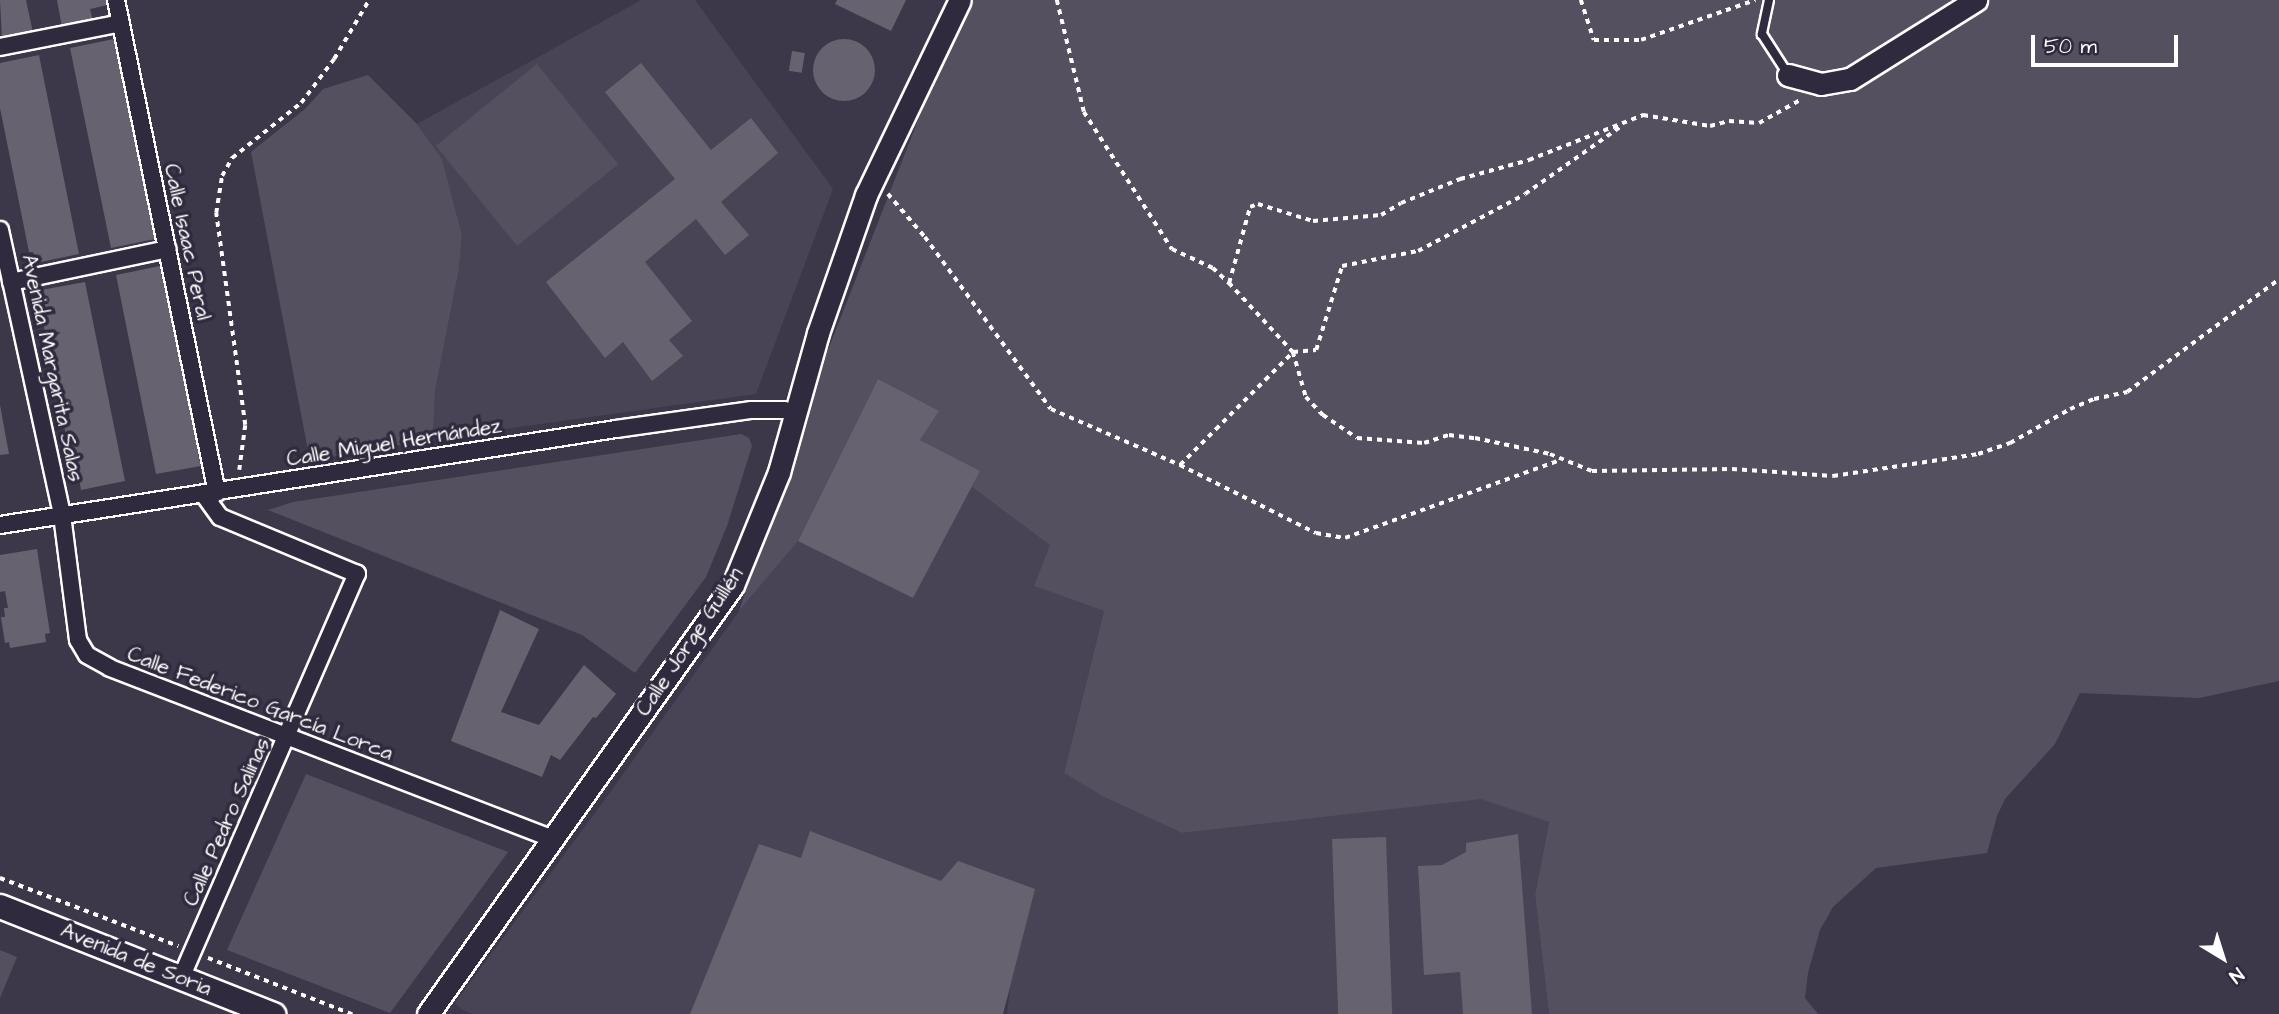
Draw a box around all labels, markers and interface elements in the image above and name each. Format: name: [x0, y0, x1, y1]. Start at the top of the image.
scale bar: [2034, 21, 2181, 65]
text: 50 m: [2044, 32, 2097, 61]
street label: Calle Isaac Peral: [158, 162, 216, 322]
street label: Avenida Margarita Salas: [16, 252, 88, 484]
street label: Calle Miguel Hernández: [285, 414, 503, 472]
street label: Calle Jorge Guillén: [631, 563, 749, 721]
street label: Calle Federico García Lorca: [124, 642, 396, 766]
street label: Calle Pedro Salinas: [179, 734, 275, 910]
street label: Avenida de Soria: [57, 918, 215, 1002]
north arrow: [2188, 923, 2258, 993]
text: N: [2223, 961, 2249, 989]

